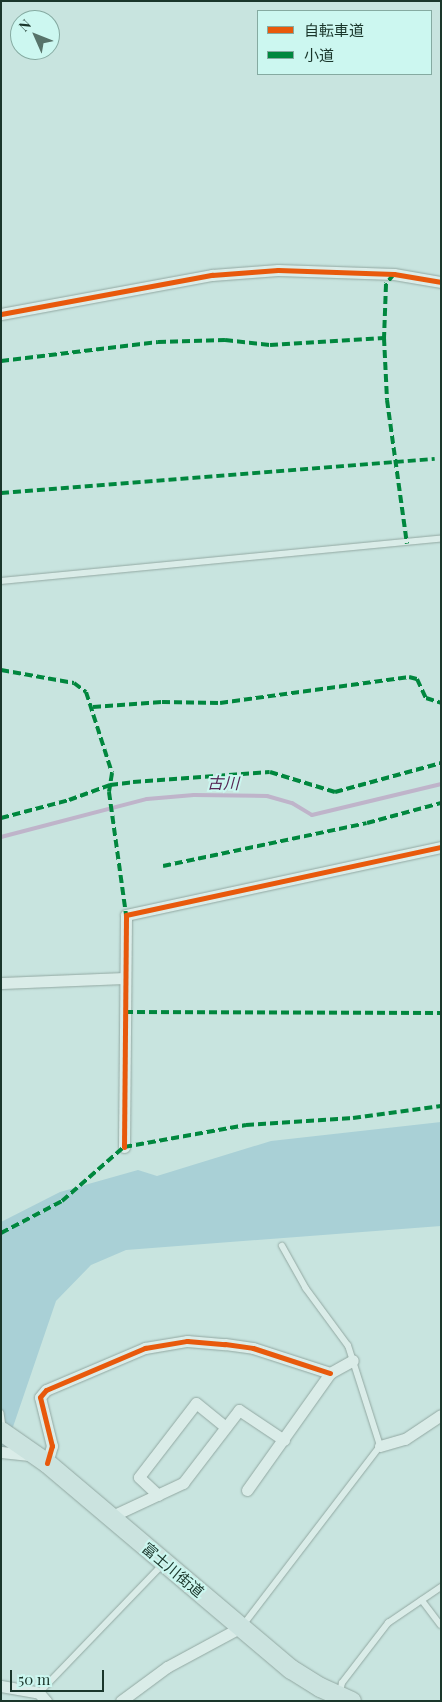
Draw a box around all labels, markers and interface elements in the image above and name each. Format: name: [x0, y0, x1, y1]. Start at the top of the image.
north arrow: [10, 10, 60, 60]
legend: [257, 10, 432, 75]
text: N: [14, 15, 35, 35]
text: 自転車道: [304, 20, 364, 40]
text: 小道: [304, 45, 334, 65]
water label: 古川: [207, 773, 239, 793]
street label: 富士川街道: [138, 1539, 208, 1601]
scale bar: [12, 1660, 106, 1692]
text: 50 m: [18, 1669, 50, 1689]

